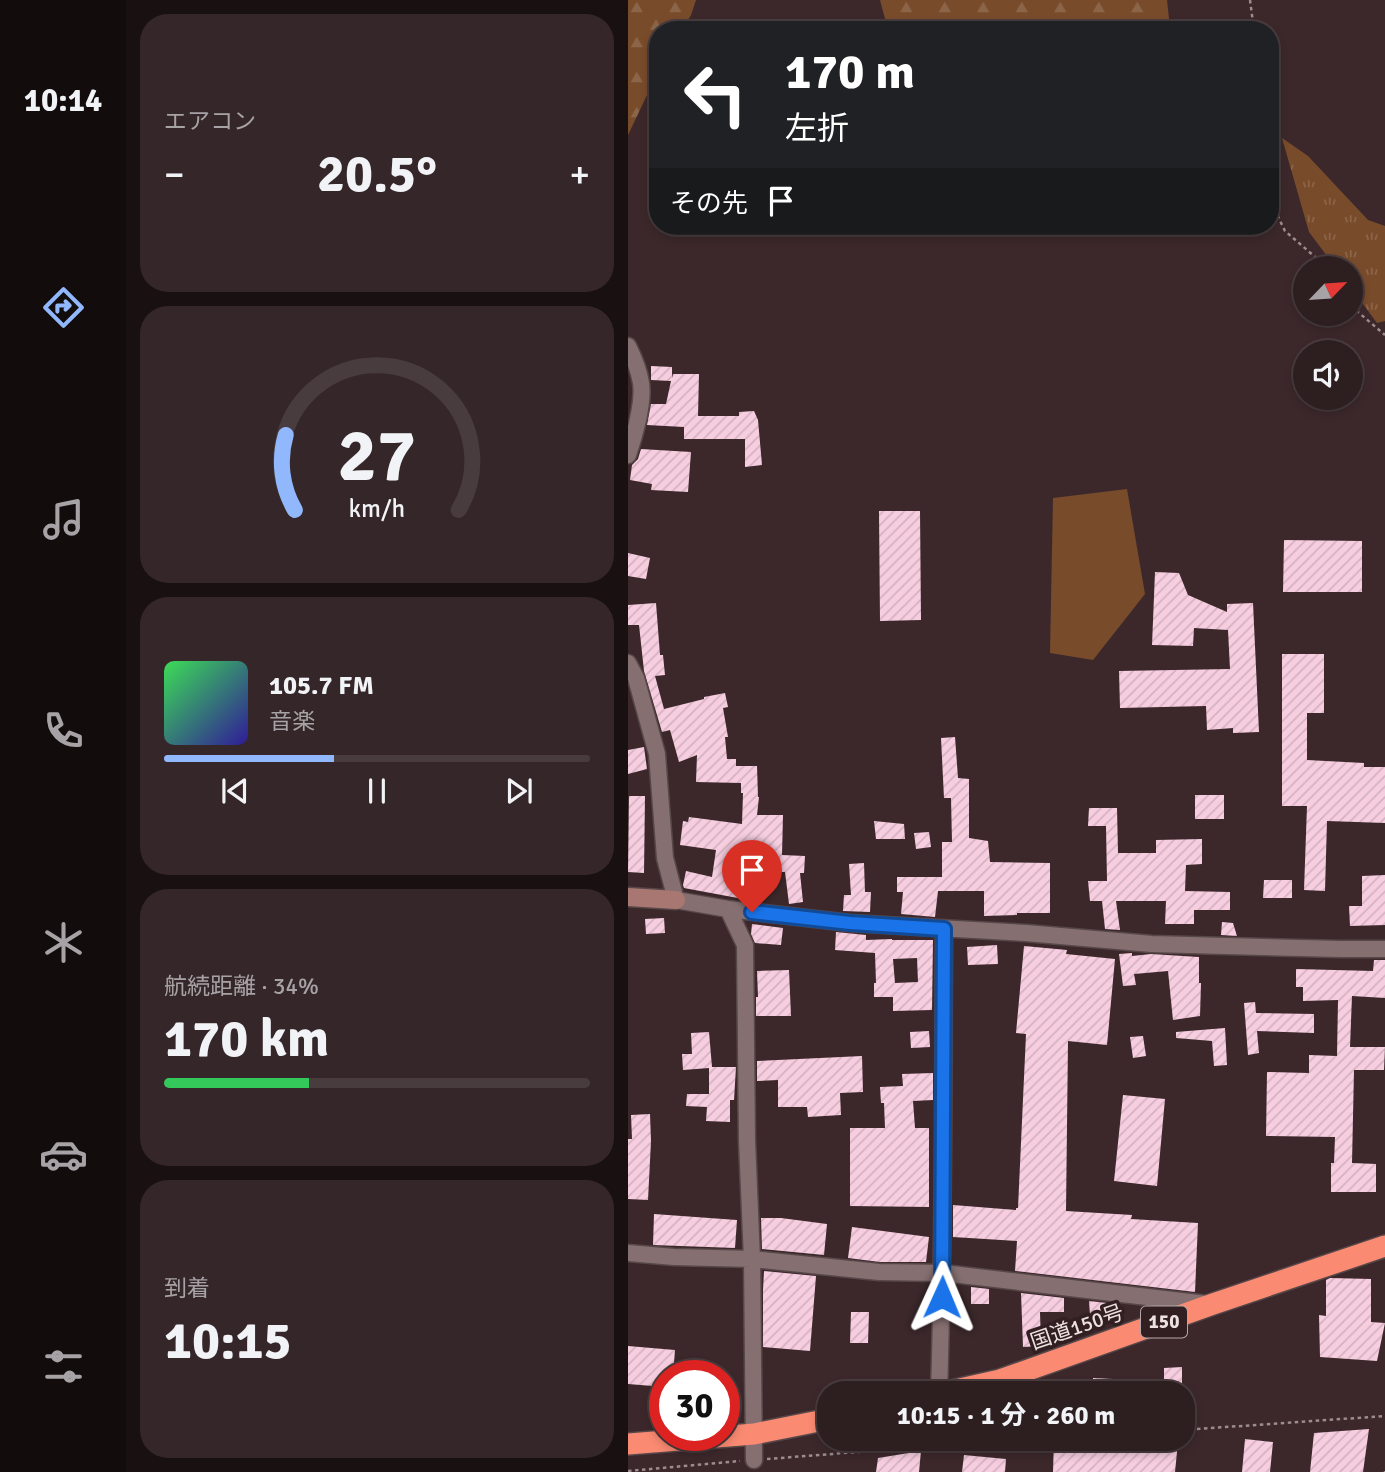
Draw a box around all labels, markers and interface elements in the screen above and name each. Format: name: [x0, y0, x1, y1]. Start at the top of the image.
text: 170 m: [785, 42, 915, 102]
icon: left: [670, 49, 761, 140]
text: 10:14: [24, 81, 102, 120]
text: エアコン: [164, 107, 256, 136]
text: 左折: [785, 109, 849, 148]
text: 20.5°: [317, 142, 437, 206]
text: −: [164, 151, 185, 198]
text: +: [569, 151, 590, 198]
icon: arrive: [762, 182, 800, 220]
text: その先: [670, 188, 748, 220]
north arrow: [1293, 256, 1363, 326]
map controls: [1293, 256, 1363, 410]
icon: directions: [39, 283, 88, 332]
button: sound: [1293, 340, 1363, 410]
text: 27: [338, 413, 416, 502]
text: km/h: [349, 493, 405, 524]
icon: music: [39, 495, 88, 544]
text: 105.7 FM: [269, 670, 374, 702]
icon: phone: [39, 706, 88, 755]
text: 音楽: [269, 707, 315, 736]
icon: previous: [216, 772, 254, 810]
icon: pause: [358, 772, 396, 810]
icon: next: [500, 772, 538, 810]
pin: [722, 840, 782, 912]
icon: arrive: [733, 851, 771, 889]
icon: climate: [39, 918, 88, 967]
text: 航続距離 · 34%: [164, 972, 319, 1001]
text: 170 km: [164, 1007, 329, 1071]
icon: car: [39, 1130, 88, 1179]
position arrow: [905, 1260, 979, 1334]
text: 到着: [164, 1274, 210, 1303]
street label: 国道150号: [1027, 1299, 1127, 1355]
road number: 150: [1141, 1306, 1187, 1338]
text: 10:15: [164, 1309, 292, 1373]
icon: filters: [39, 1342, 88, 1391]
speed limit sign: 30: [649, 1360, 740, 1451]
text: 10:15 · 1 分 · 260 m: [897, 1400, 1115, 1432]

